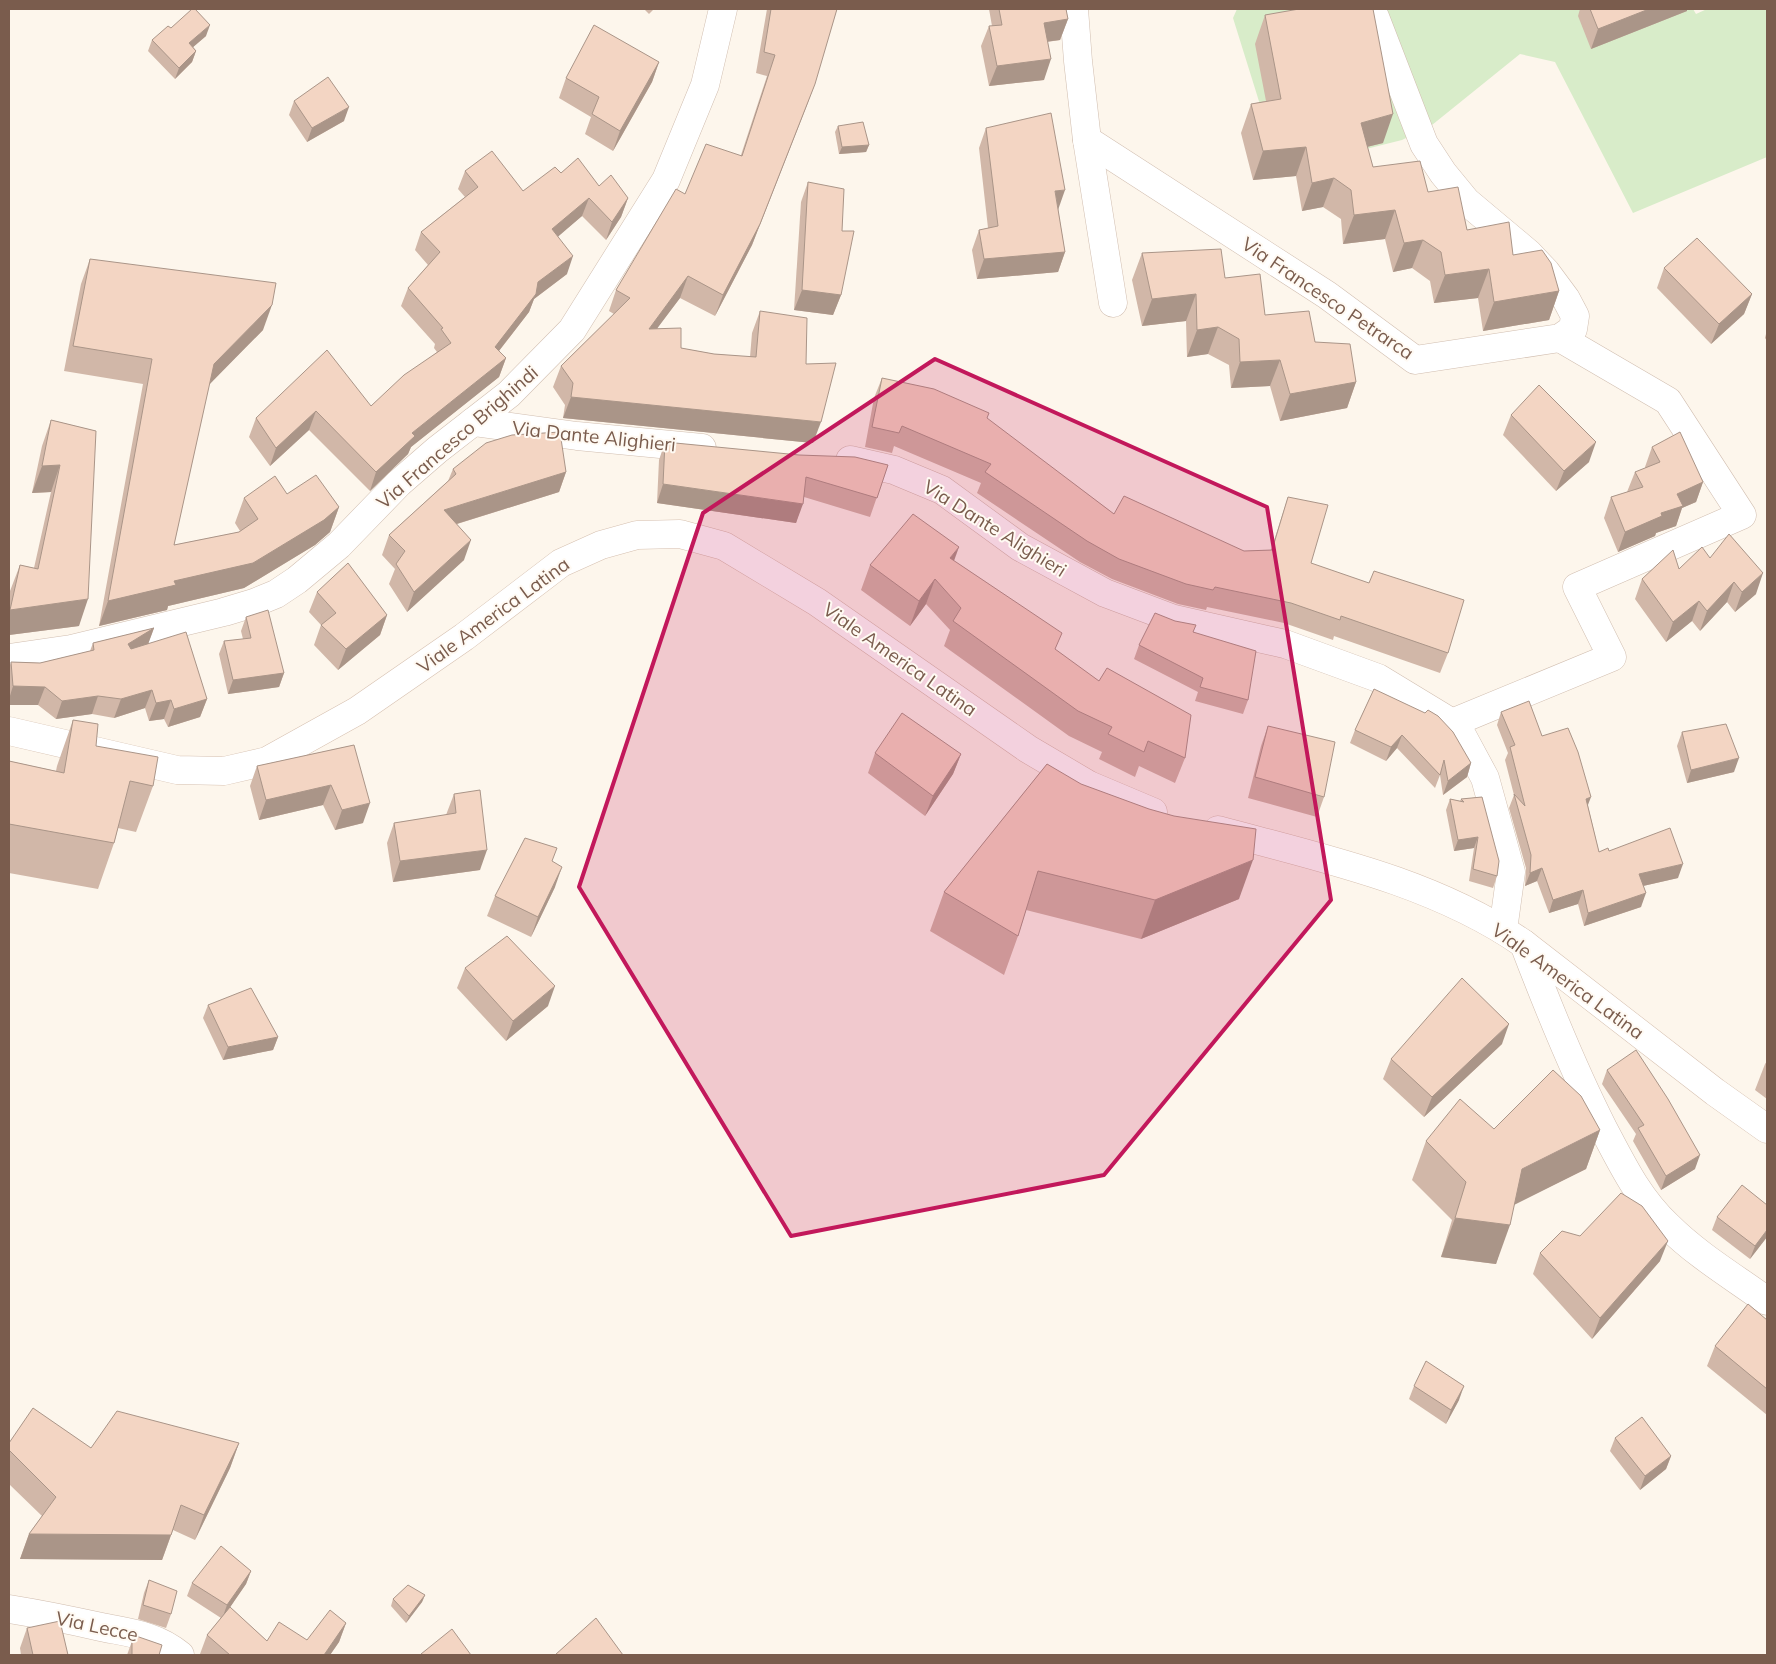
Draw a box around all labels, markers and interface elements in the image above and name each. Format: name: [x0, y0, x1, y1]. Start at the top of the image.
street label: Via Francesco Petrarca: [1237, 231, 1419, 365]
street label: Via Francesco Brighindi: [371, 360, 543, 514]
street label: Via Dante Alighieri: [511, 415, 677, 457]
street label: Via Dante Alighieri: [919, 474, 1071, 582]
street label: Viale America Latina: [412, 552, 574, 678]
street label: Viale America Latina: [818, 597, 982, 721]
street label: Viale America Latina: [1487, 918, 1649, 1044]
street label: Via Lecce: [54, 1606, 140, 1646]

